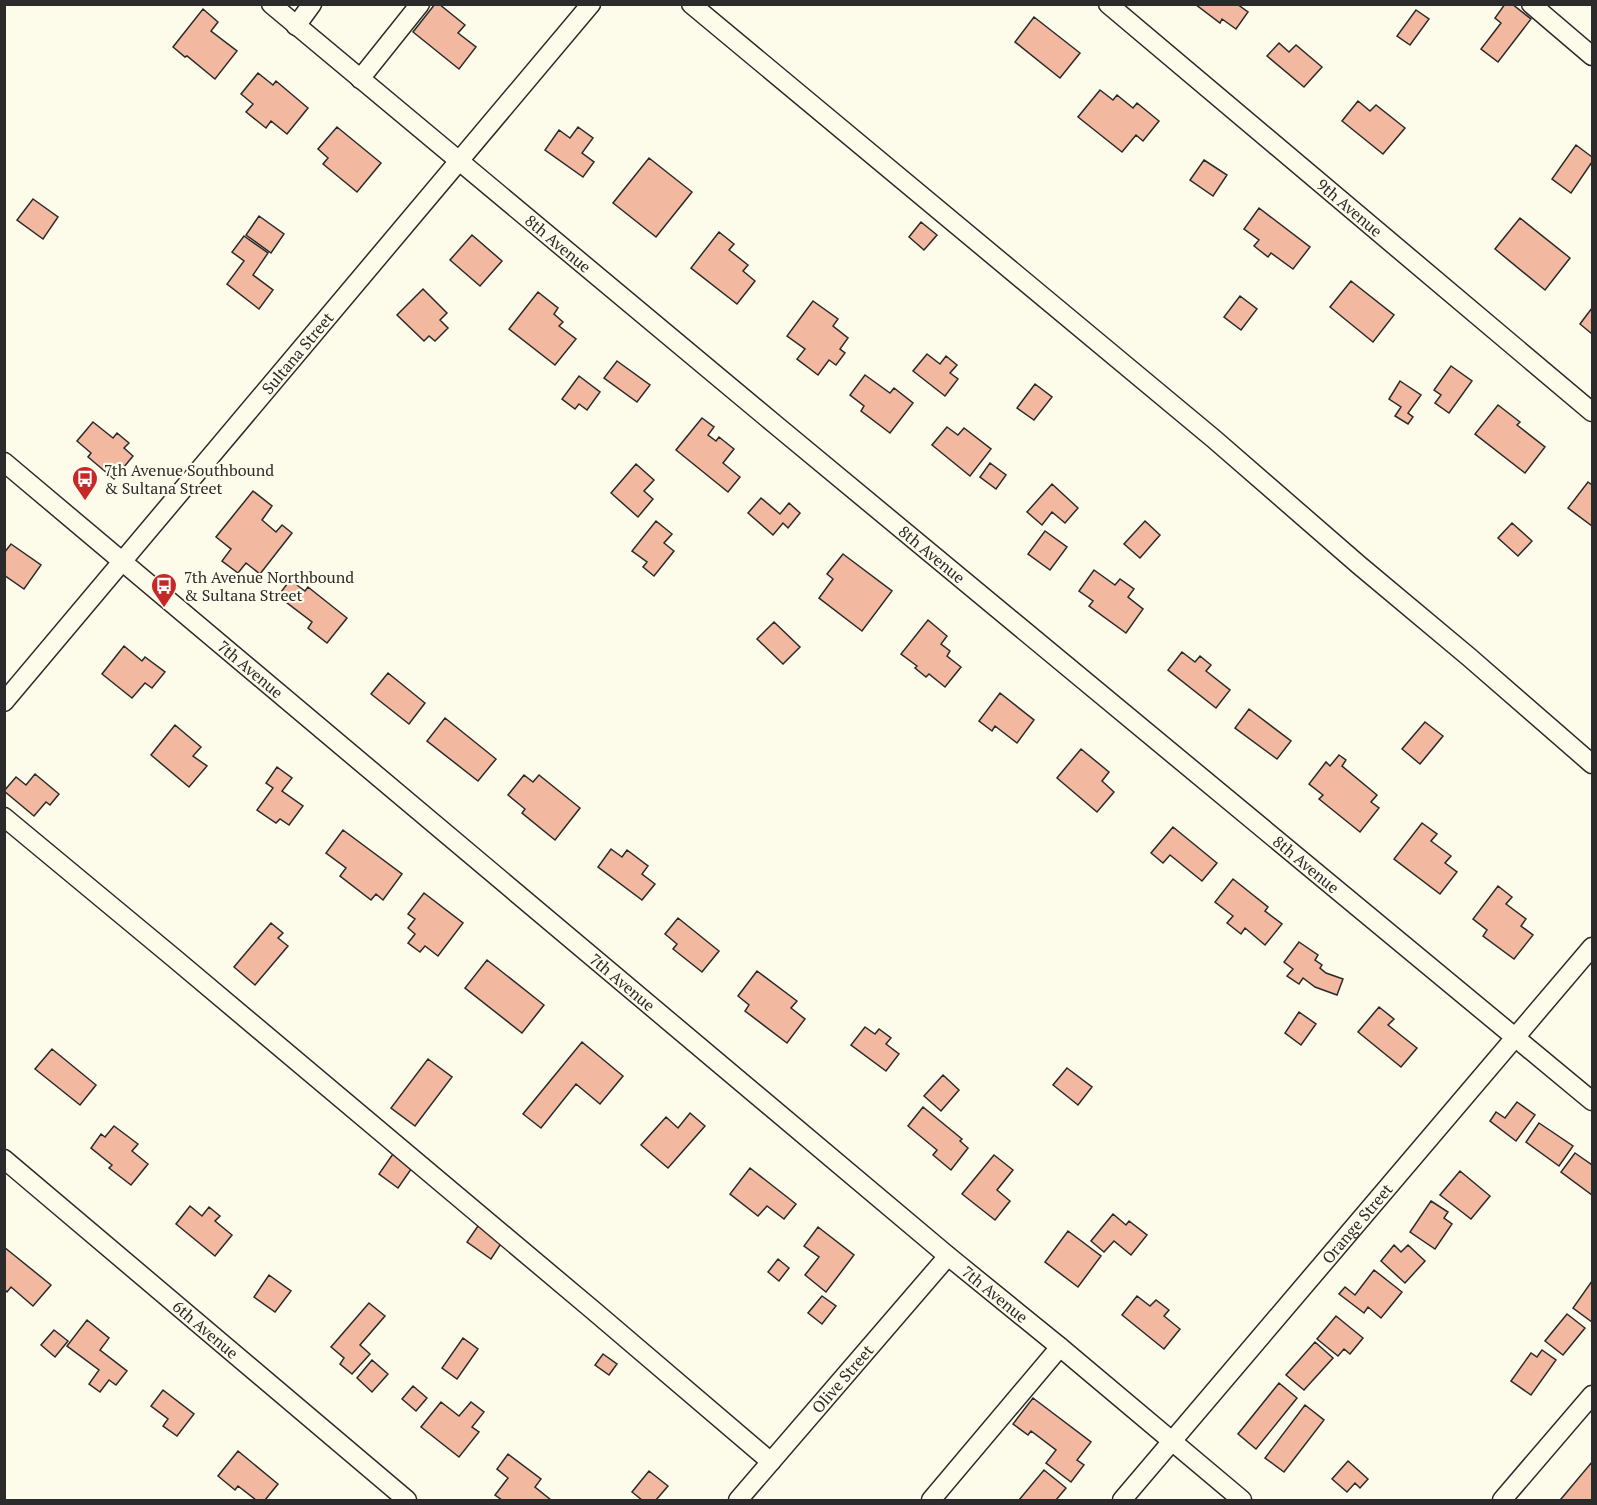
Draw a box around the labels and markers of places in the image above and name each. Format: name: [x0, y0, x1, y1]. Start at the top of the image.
place label: 7th Avenue Southbound & Sultana Street: [104, 459, 274, 499]
bus stop icon: 7th Avenue Southbound & Sultana Street: [70, 464, 100, 502]
place label: 7th Avenue Northbound & Sultana Street: [184, 566, 354, 606]
bus stop icon: 7th Avenue Northbound & Sultana Street: [149, 571, 179, 609]

